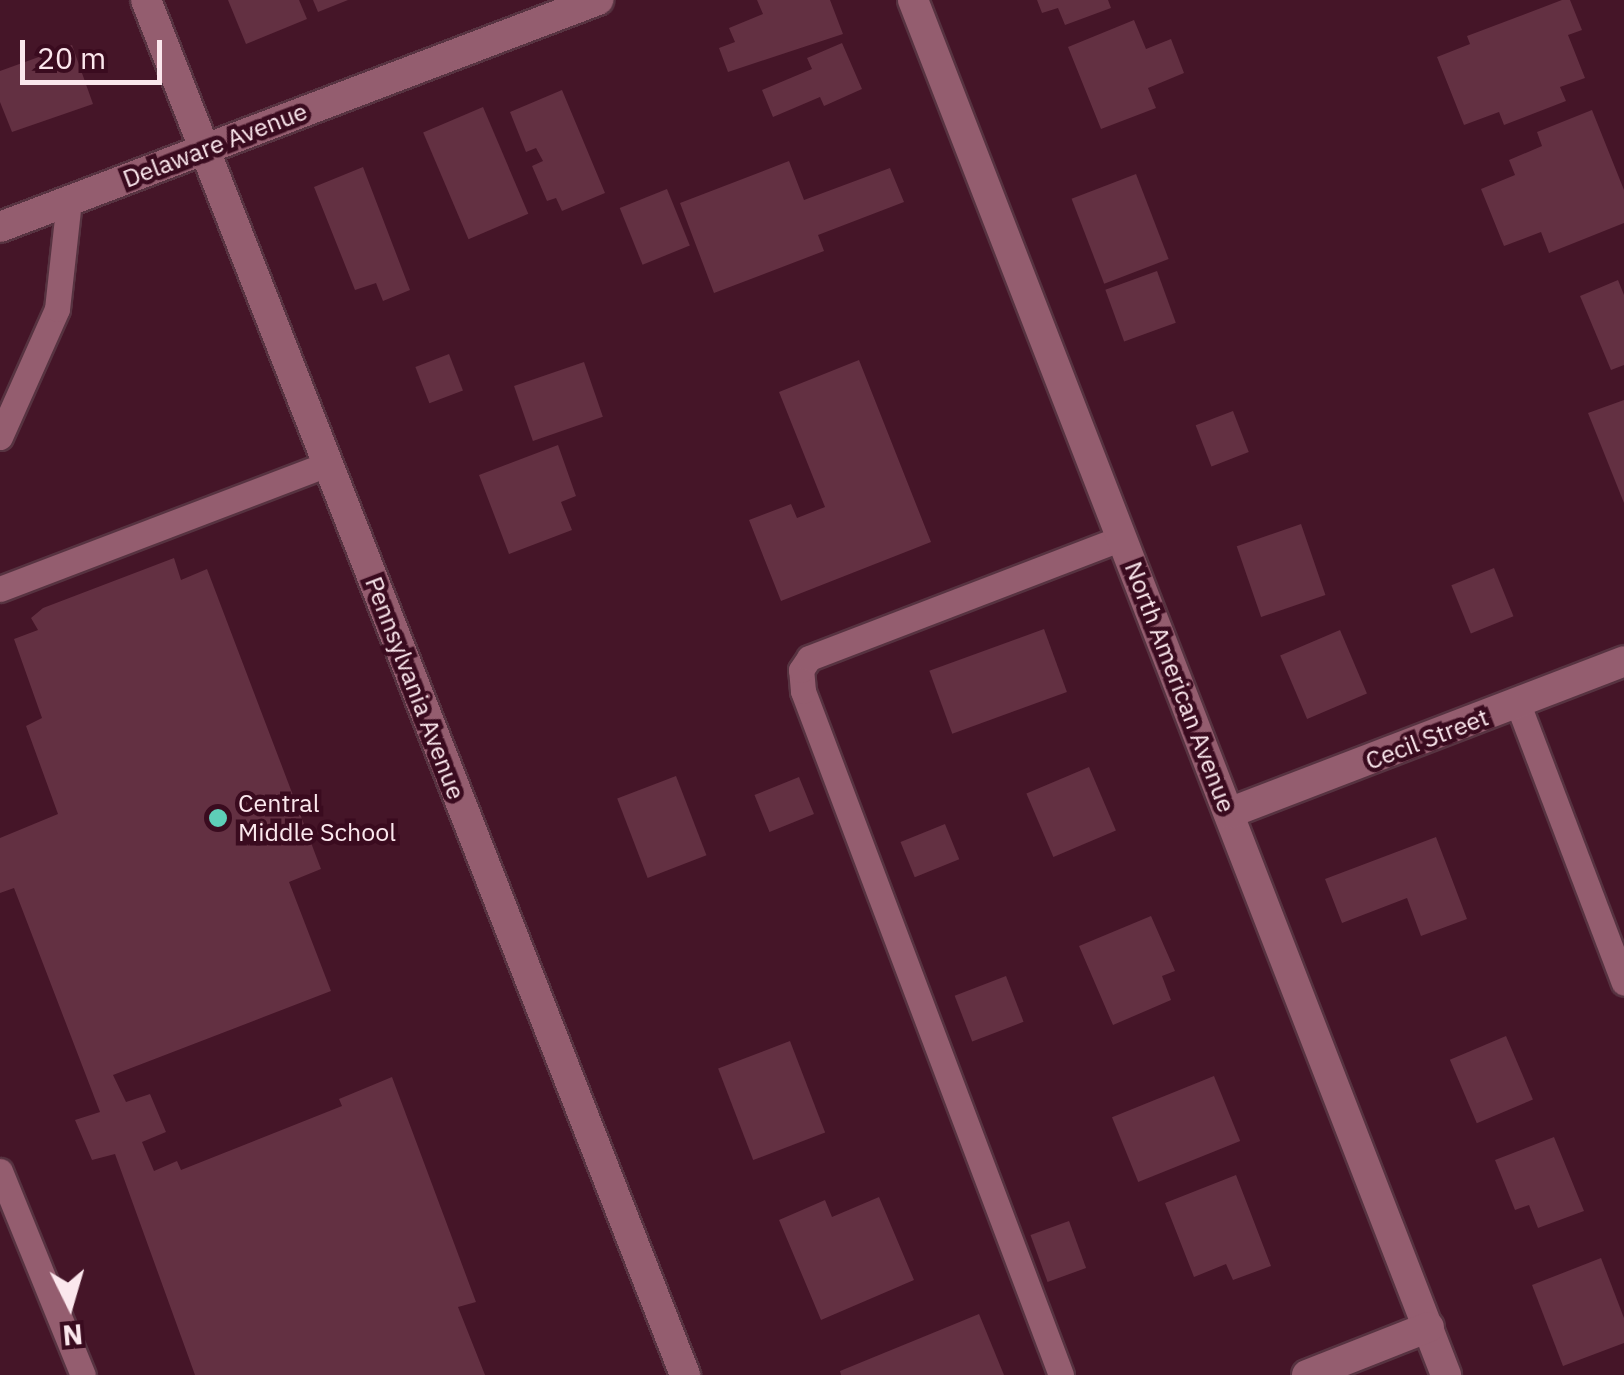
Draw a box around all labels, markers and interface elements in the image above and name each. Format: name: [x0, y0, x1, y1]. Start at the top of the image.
scale bar: [25, 20, 168, 82]
text: 20 m: [37, 38, 106, 77]
street label: Delaware Avenue: [119, 96, 311, 194]
street label: North American Avenue: [1118, 557, 1242, 817]
street label: Pennsylvania Avenue: [359, 572, 471, 804]
street label: Cecil Street: [1361, 702, 1493, 776]
place label: Central Middle School: [238, 789, 396, 848]
marker: Central Middle School: [207, 807, 229, 829]
north arrow: [20, 1255, 120, 1355]
text: N: [61, 1316, 84, 1355]

